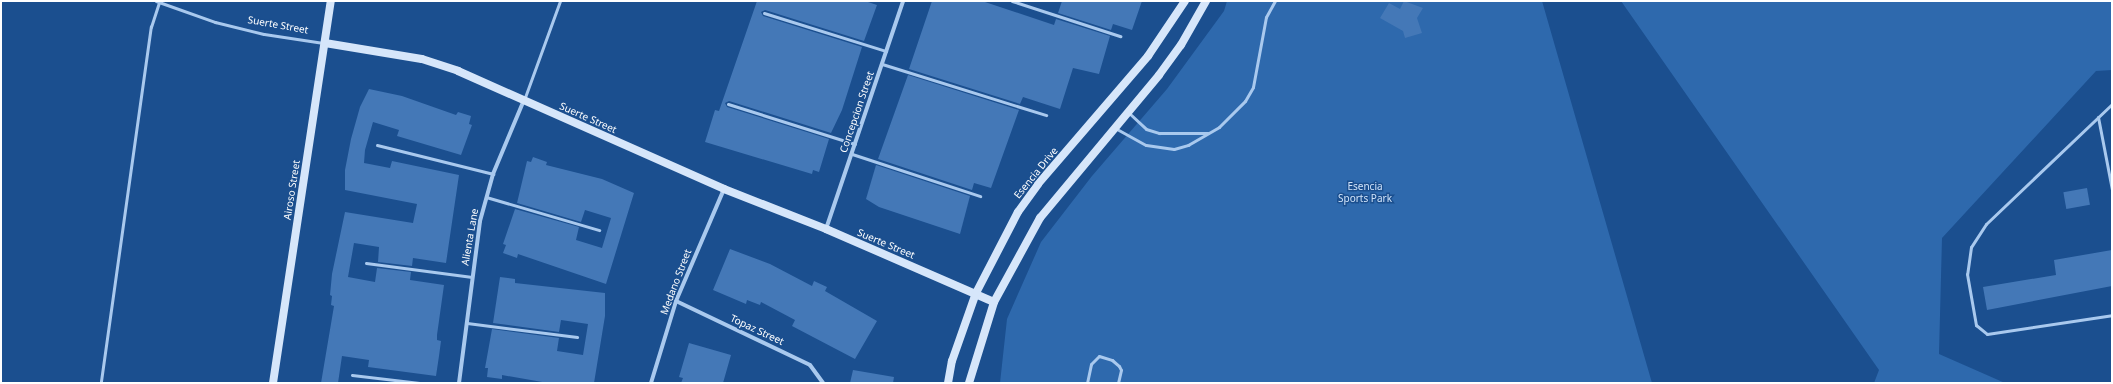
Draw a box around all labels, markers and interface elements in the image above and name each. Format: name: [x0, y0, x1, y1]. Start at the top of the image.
street label: Suerte Street: [247, 14, 309, 36]
street label: Concepcion Street: [837, 70, 877, 154]
street label: Suerte Street: [558, 100, 618, 136]
street label: Esencia Drive: [1012, 145, 1060, 201]
street label: Airoso Street: [281, 159, 303, 221]
park label: Esencia Sports Park: [1338, 180, 1392, 204]
street label: Alienta Lane: [459, 207, 481, 267]
street label: Suerte Street: [855, 227, 917, 261]
street label: Medano Street: [658, 248, 694, 316]
street label: Topaz Street: [728, 312, 786, 348]

